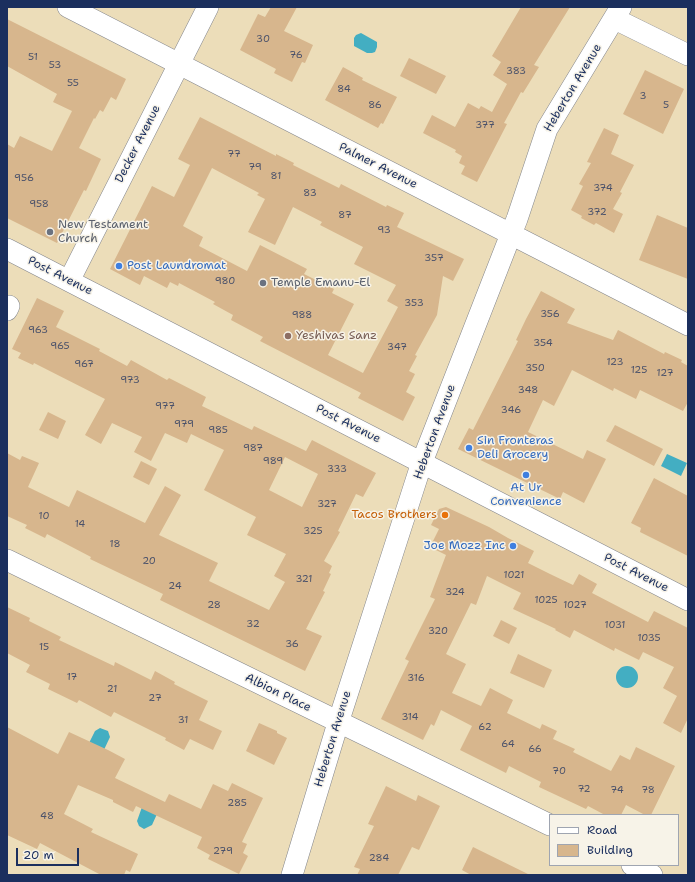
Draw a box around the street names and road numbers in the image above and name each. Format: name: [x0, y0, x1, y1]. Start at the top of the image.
street label: Heberton Avenue: [541, 41, 605, 135]
street label: Decker Avenue: [112, 103, 164, 185]
street label: Palmer Avenue: [336, 140, 420, 192]
street label: Post Avenue: [25, 253, 95, 299]
street label: Heberton Avenue: [411, 383, 459, 481]
street label: Post Avenue: [313, 401, 383, 447]
street label: Post Avenue: [601, 550, 671, 596]
street label: Albion Place: [243, 671, 313, 715]
street label: Heberton Avenue: [311, 689, 355, 789]

